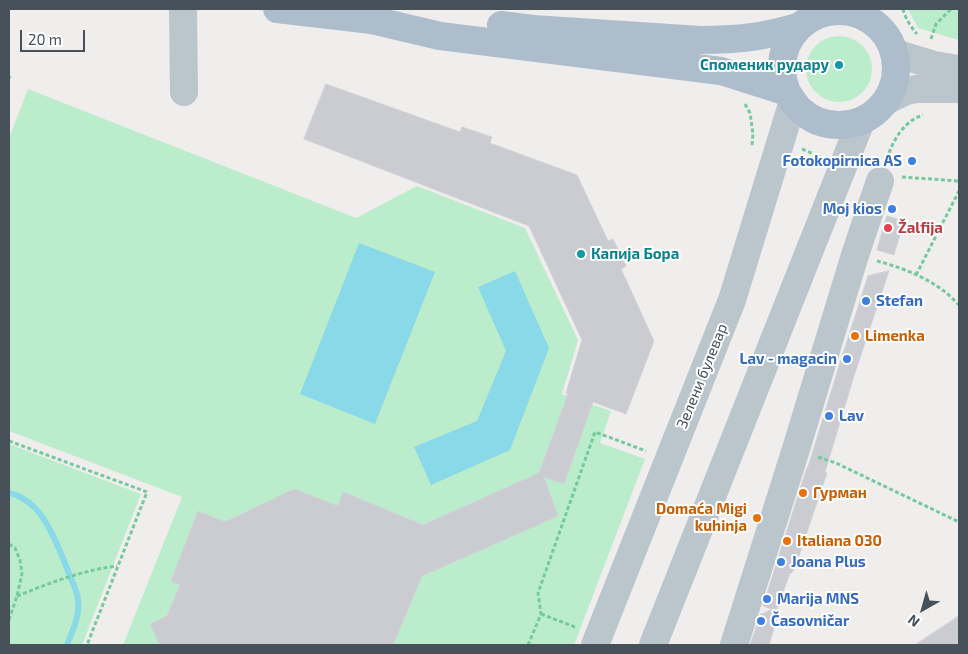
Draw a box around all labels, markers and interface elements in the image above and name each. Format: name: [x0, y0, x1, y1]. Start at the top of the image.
scale bar: [22, 20, 88, 52]
text: 20 m: [28, 30, 62, 48]
place label: Споменик рудару: [700, 56, 829, 74]
marker: Споменик рудару: [833, 59, 845, 71]
place label: Fotokopirnica AS: [782, 152, 902, 170]
marker: Fotokopirnica AS: [906, 155, 918, 167]
place label: Moj kios: [823, 200, 882, 218]
marker: Moj kios: [886, 203, 898, 215]
place label: Žalfija: [898, 219, 943, 237]
marker: Žalfija: [882, 222, 894, 234]
place label: Капија Бора: [591, 245, 679, 263]
marker: Капија Бора: [575, 248, 587, 260]
place label: Stefan: [876, 292, 923, 310]
marker: Stefan: [860, 295, 872, 307]
street label: Зелени булевар: [673, 321, 731, 431]
place label: Limenka: [865, 327, 925, 345]
marker: Limenka: [849, 330, 861, 342]
place label: Lav - magacin: [740, 350, 837, 368]
marker: Lav - magacin: [841, 353, 853, 365]
place label: Lav: [839, 407, 864, 425]
marker: Lav: [823, 410, 835, 422]
place label: Гурман: [813, 484, 867, 502]
marker: Гурман: [797, 487, 809, 499]
place label: Domaća Migi kuhinja: [656, 500, 747, 535]
marker: Domaća Migi kuhinja: [751, 512, 763, 524]
place label: Italiana 030: [797, 532, 882, 550]
marker: Italiana 030: [781, 535, 793, 547]
place label: Joana Plus: [791, 553, 866, 571]
marker: Joana Plus: [775, 556, 787, 568]
north arrow: [898, 584, 948, 634]
place label: Marija MNS: [777, 590, 859, 608]
marker: Marija MNS: [761, 593, 773, 605]
text: N: [904, 611, 923, 631]
place label: Časovničar: [771, 612, 849, 630]
marker: Časovničar: [755, 615, 767, 627]

